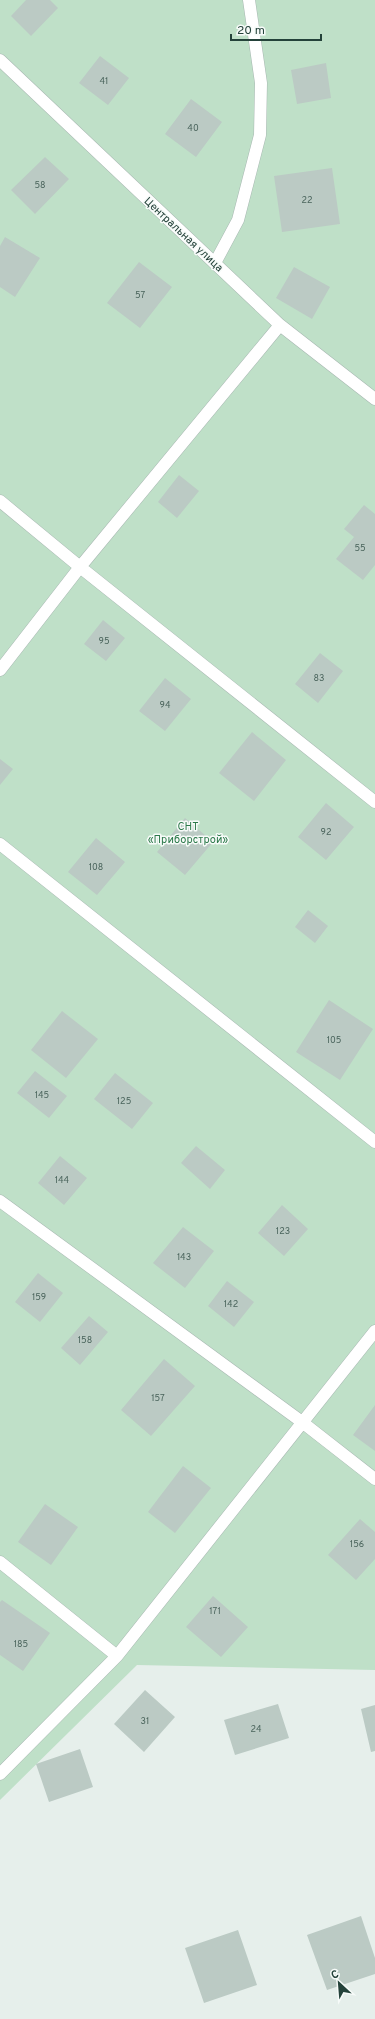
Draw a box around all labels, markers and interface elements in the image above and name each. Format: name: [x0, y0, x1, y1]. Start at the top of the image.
scale bar: [231, 16, 321, 42]
text: 20 m: [237, 23, 265, 39]
house number: 41: [100, 76, 108, 87]
house number: 40: [187, 123, 199, 134]
house number: 58: [34, 180, 46, 191]
street label: Центральная улица: [141, 194, 226, 275]
house number: 22: [301, 195, 313, 206]
house number: 57: [135, 290, 145, 301]
house number: 55: [354, 543, 366, 554]
house number: 95: [99, 636, 109, 647]
house number: 83: [314, 673, 324, 684]
house number: 94: [160, 700, 171, 711]
park label: СНТ «Приборстрой»: [148, 820, 229, 847]
house number: 92: [321, 827, 331, 838]
house number: 108: [89, 862, 103, 873]
house number: 105: [327, 1035, 341, 1046]
house number: 145: [35, 1090, 49, 1101]
house number: 125: [117, 1096, 131, 1107]
house number: 144: [55, 1175, 70, 1186]
house number: 123: [276, 1226, 290, 1237]
house number: 143: [177, 1252, 191, 1263]
house number: 159: [32, 1292, 46, 1303]
house number: 142: [224, 1299, 238, 1310]
house number: 158: [78, 1335, 92, 1346]
house number: 157: [151, 1393, 165, 1404]
house number: 156: [350, 1539, 364, 1550]
house number: 171: [209, 1606, 221, 1617]
house number: 185: [14, 1639, 28, 1650]
house number: 31: [141, 1716, 149, 1727]
house number: 24: [250, 1724, 262, 1735]
north arrow: [319, 1963, 359, 2003]
text: С: [329, 1967, 341, 1983]

